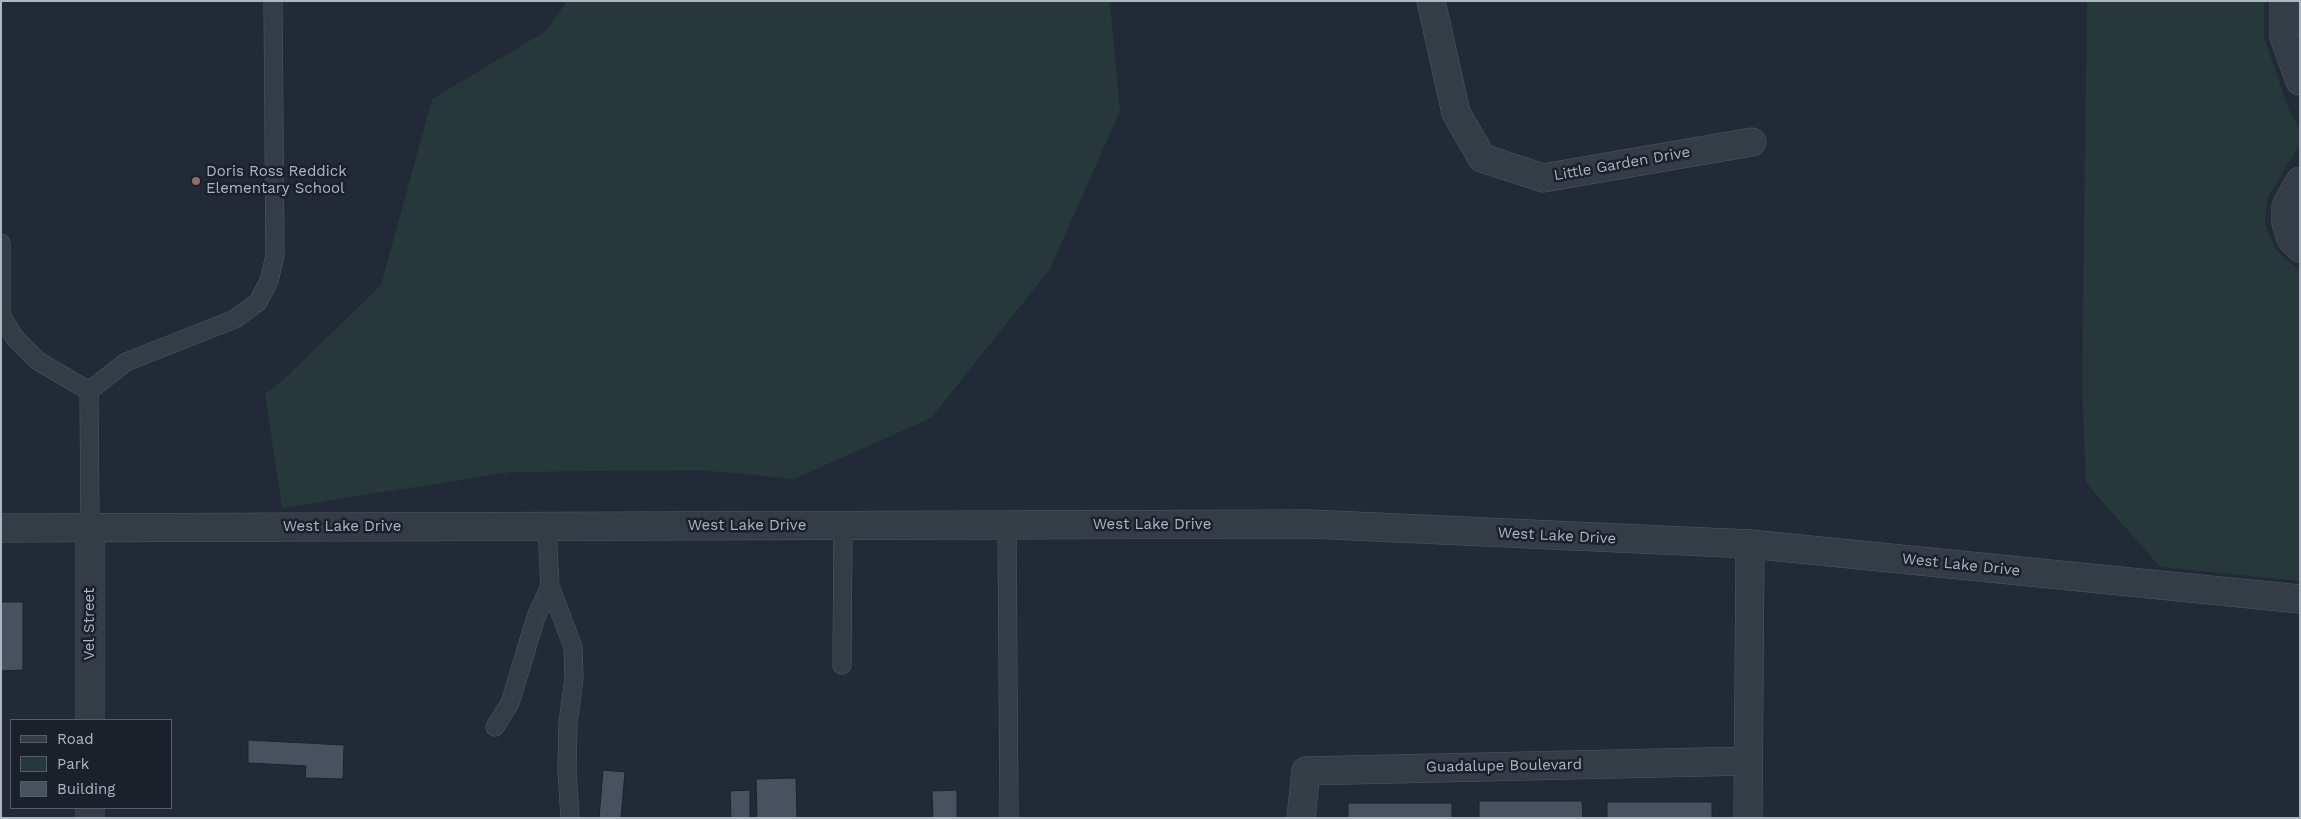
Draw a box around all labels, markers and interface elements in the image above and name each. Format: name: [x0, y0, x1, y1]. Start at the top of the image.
street label: Little Garden Drive: [1553, 143, 1691, 185]
place label: Doris Ross Reddick Elementary School: [206, 163, 347, 198]
marker: Doris Ross Reddick Elementary School: [190, 175, 202, 187]
street label: West Lake Drive: [1093, 516, 1211, 534]
street label: West Lake Drive: [688, 517, 806, 535]
street label: West Lake Drive: [283, 518, 401, 536]
street label: West Lake Drive: [1497, 524, 1617, 548]
street label: West Lake Drive: [1901, 550, 2021, 580]
street label: Vel Street: [81, 588, 99, 660]
legend: [10, 719, 172, 809]
text: Road: [57, 730, 94, 748]
text: Park: [57, 755, 89, 773]
street label: Guadalupe Boulevard: [1426, 756, 1582, 776]
text: Building: [57, 780, 115, 798]

